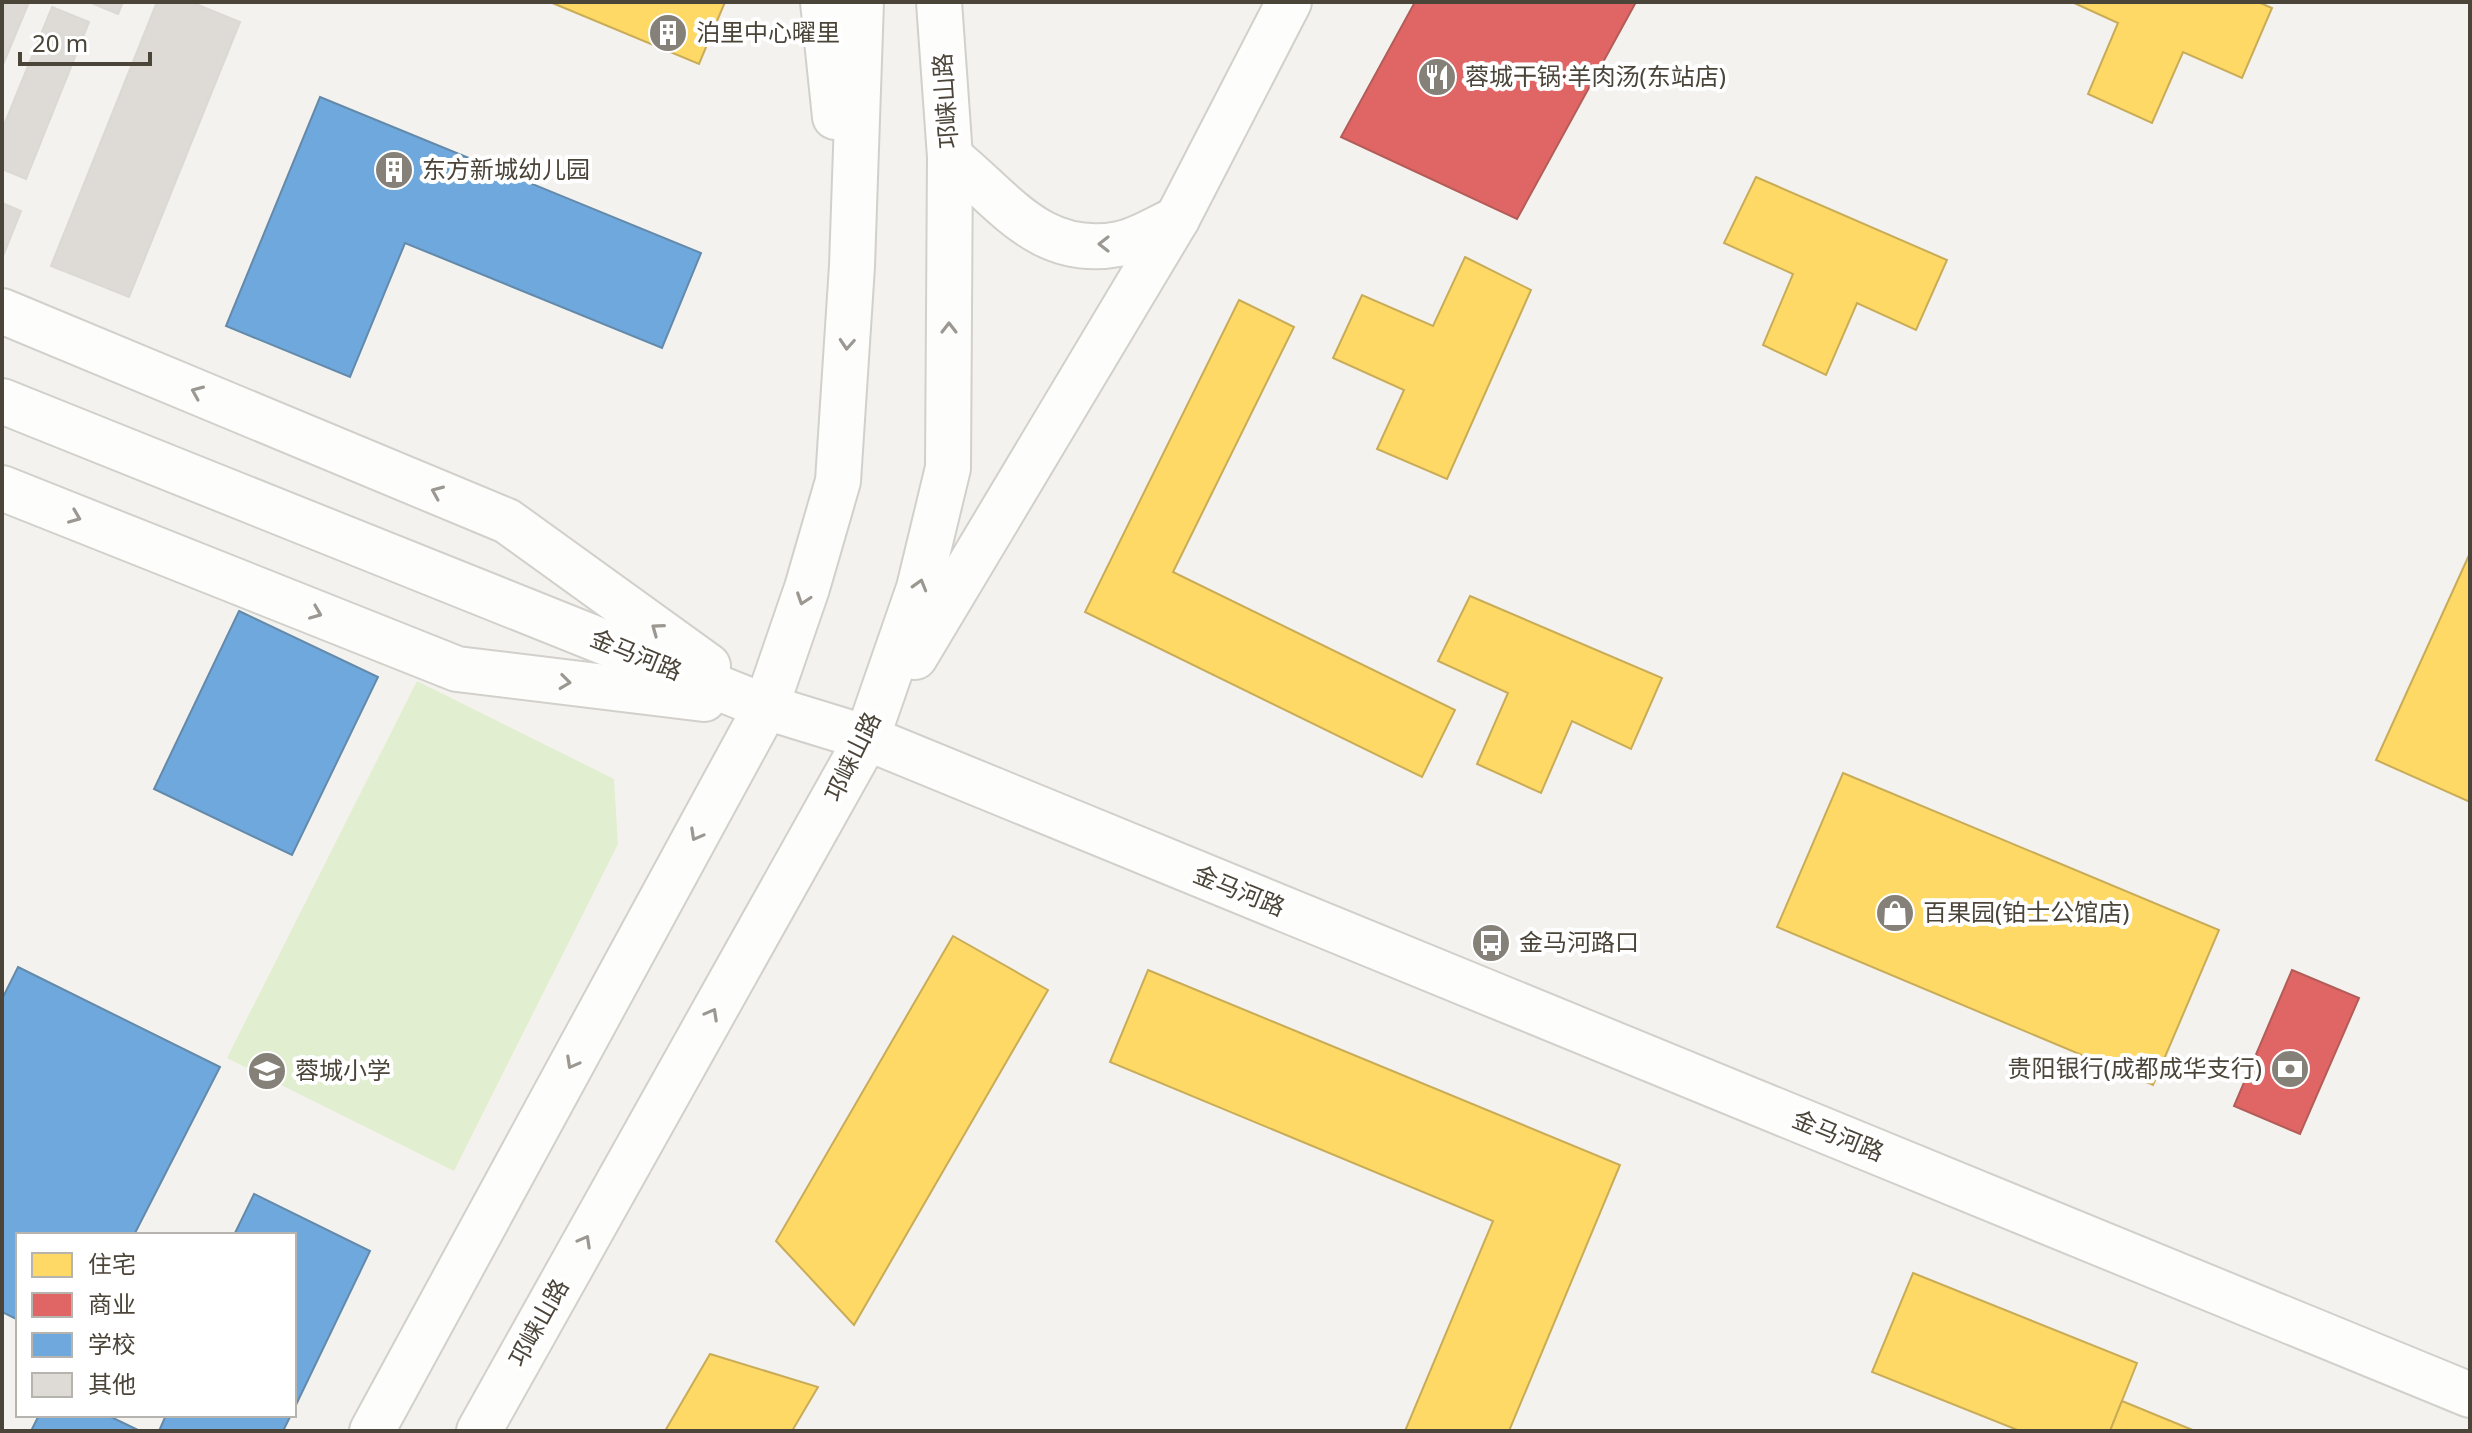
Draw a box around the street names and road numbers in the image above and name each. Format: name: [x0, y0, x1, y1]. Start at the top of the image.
street label: 邛崃山路: [925, 52, 964, 150]
street label: 金马河路: [586, 620, 687, 687]
street label: 邛崃山路: [816, 706, 888, 807]
street label: 金马河路: [1189, 856, 1290, 923]
street label: 金马河路: [1788, 1101, 1889, 1168]
street label: 邛崃山路: [500, 1272, 575, 1372]

